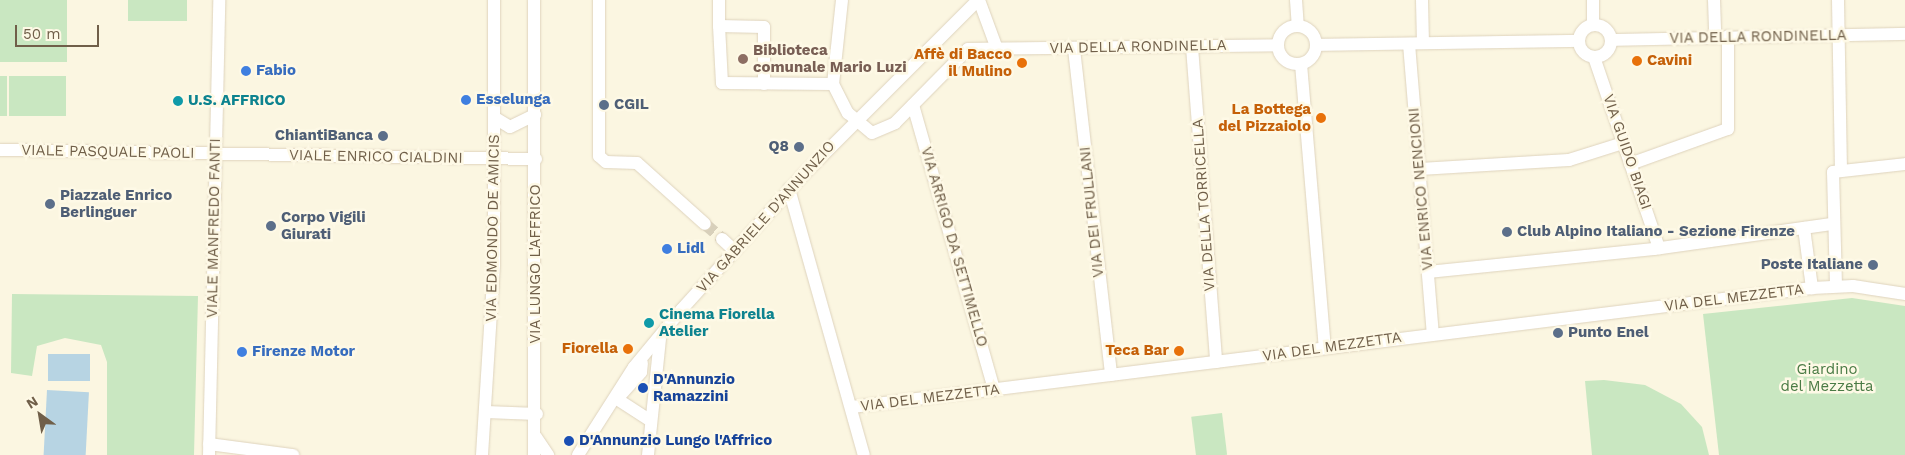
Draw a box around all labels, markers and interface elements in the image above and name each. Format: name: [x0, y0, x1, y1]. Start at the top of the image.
scale bar: [18, 15, 101, 47]
text: 50 m: [23, 25, 60, 43]
street label: VIA DELLA RONDINELLA: [1669, 26, 1847, 48]
street label: VIA DELLA RONDINELLA: [1049, 36, 1227, 58]
place label: Biblioteca comunale Mario Luzi: [753, 41, 906, 76]
place label: Affè di Bacco il Mulino: [914, 45, 1012, 80]
place label: Cavini: [1647, 52, 1692, 70]
marker: Biblioteca comunale Mario Luzi: [737, 53, 749, 65]
marker: Cavini: [1631, 55, 1643, 67]
marker: Affè di Bacco il Mulino: [1016, 57, 1028, 69]
place label: Fabio: [256, 62, 296, 80]
marker: Fabio: [240, 65, 252, 77]
place label: Esselunga: [476, 91, 551, 109]
place label: U.S. AFFRICO: [188, 92, 286, 110]
street label: VIA GUIDO BIAGI: [1599, 92, 1655, 212]
marker: Esselunga: [460, 94, 472, 106]
marker: U.S. AFFRICO: [172, 95, 184, 107]
place label: CGIL: [614, 96, 649, 114]
marker: CGIL: [598, 99, 610, 111]
place label: La Bottega del Pizzaiolo: [1218, 100, 1311, 135]
street label: VIA ENRICO NENCIONI: [1405, 107, 1437, 271]
marker: La Bottega del Pizzaiolo: [1315, 112, 1327, 124]
street label: VIA DELLA TORRICELLA: [1189, 117, 1219, 293]
place label: ChiantiBanca: [275, 127, 373, 145]
marker: ChiantiBanca: [377, 130, 389, 142]
street label: VIA EDMONDO DE AMICIS: [482, 133, 504, 323]
street label: VIA GABRIELE D'ANNUNZIO: [693, 137, 839, 297]
street label: VIALE MANFREDO FANTI: [203, 138, 225, 318]
place label: Q8: [769, 138, 789, 156]
street label: VIALE PASQUALE PAOLI: [21, 141, 195, 163]
marker: Q8: [793, 141, 805, 153]
street label: VIA ARRIGO DA SETTIMELLO: [917, 144, 991, 350]
street label: VIA DEI FRULLANI: [1076, 145, 1108, 279]
street label: VIALE ENRICO CIALDINI: [289, 146, 463, 168]
street label: VIA LUNGO L'AFFRICO: [527, 184, 545, 344]
place label: Piazzale Enrico Berlinguer: [60, 186, 172, 221]
marker: Piazzale Enrico Berlinguer: [44, 198, 56, 210]
place label: Corpo Vigili Giurati: [281, 208, 366, 243]
marker: Corpo Vigili Giurati: [265, 220, 277, 232]
place label: Club Alpino Italiano - Sezione Firenze: [1517, 223, 1795, 241]
marker: Club Alpino Italiano - Sezione Firenze: [1501, 226, 1513, 238]
place label: Lidl: [677, 240, 705, 258]
marker: Lidl: [661, 243, 673, 255]
place label: Poste Italiane: [1761, 256, 1863, 274]
marker: Poste Italiane: [1867, 259, 1879, 271]
street label: VIA DEL MEZZETTA: [1663, 280, 1805, 316]
place label: Cinema Fiorella Atelier: [659, 305, 775, 340]
marker: Cinema Fiorella Atelier: [643, 317, 655, 329]
place label: Punto Enel: [1568, 324, 1649, 342]
marker: Punto Enel: [1552, 327, 1564, 339]
street label: VIA DEL MEZZETTA: [1261, 328, 1403, 366]
place label: Fiorella: [562, 340, 618, 358]
place label: Teca Bar: [1105, 342, 1169, 360]
place label: Firenze Motor: [252, 343, 355, 361]
marker: Fiorella: [622, 343, 634, 355]
marker: Teca Bar: [1173, 345, 1185, 357]
marker: Firenze Motor: [236, 346, 248, 358]
park label: Giardino del Mezzetta: [1780, 360, 1874, 395]
place label: D'Annunzio Ramazzini: [653, 370, 735, 405]
street label: VIA DEL MEZZETTA: [859, 380, 1001, 416]
marker: D'Annunzio Ramazzini: [637, 382, 649, 394]
north arrow: [15, 390, 65, 440]
text: N: [23, 393, 41, 412]
place label: D'Annunzio Lungo l'Affrico: [579, 432, 772, 450]
marker: D'Annunzio Lungo l'Affrico: [563, 435, 575, 447]

